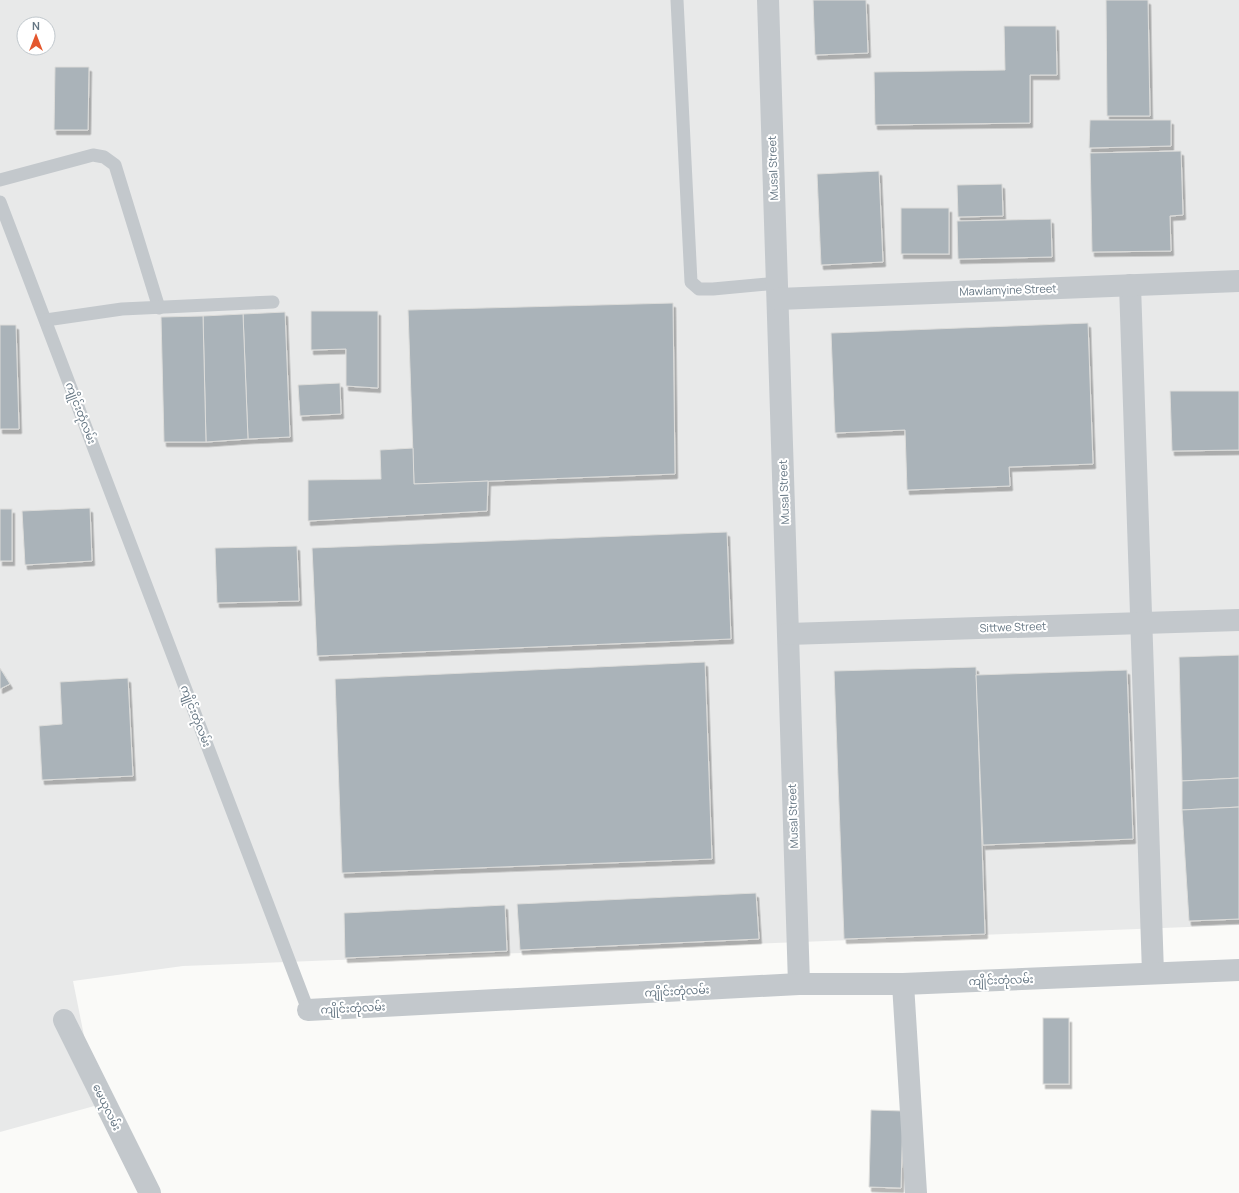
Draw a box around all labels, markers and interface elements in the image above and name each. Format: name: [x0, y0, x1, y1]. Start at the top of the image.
north arrow: [16, 16, 56, 56]
text: N: [32, 18, 40, 33]
street label: Musal Street: [764, 135, 781, 201]
street label: Mawlamyine Street: [959, 280, 1057, 299]
street label: ကျိုင်းတုံလမ်း: [61, 380, 100, 447]
street label: Musal Street: [775, 459, 792, 525]
street label: Sittwe Street: [979, 618, 1047, 635]
street label: ကျိုင်းတုံလမ်း: [176, 683, 215, 750]
street label: Musal Street: [784, 783, 801, 849]
street label: ကျိုင်းတုံလမ်း: [968, 971, 1034, 990]
street label: ကျိုင်းတုံလမ်း: [644, 981, 710, 1002]
street label: ကျိုင်းတုံလမ်း: [320, 998, 386, 1019]
street label: မေယုလမ်း: [88, 1081, 125, 1134]

